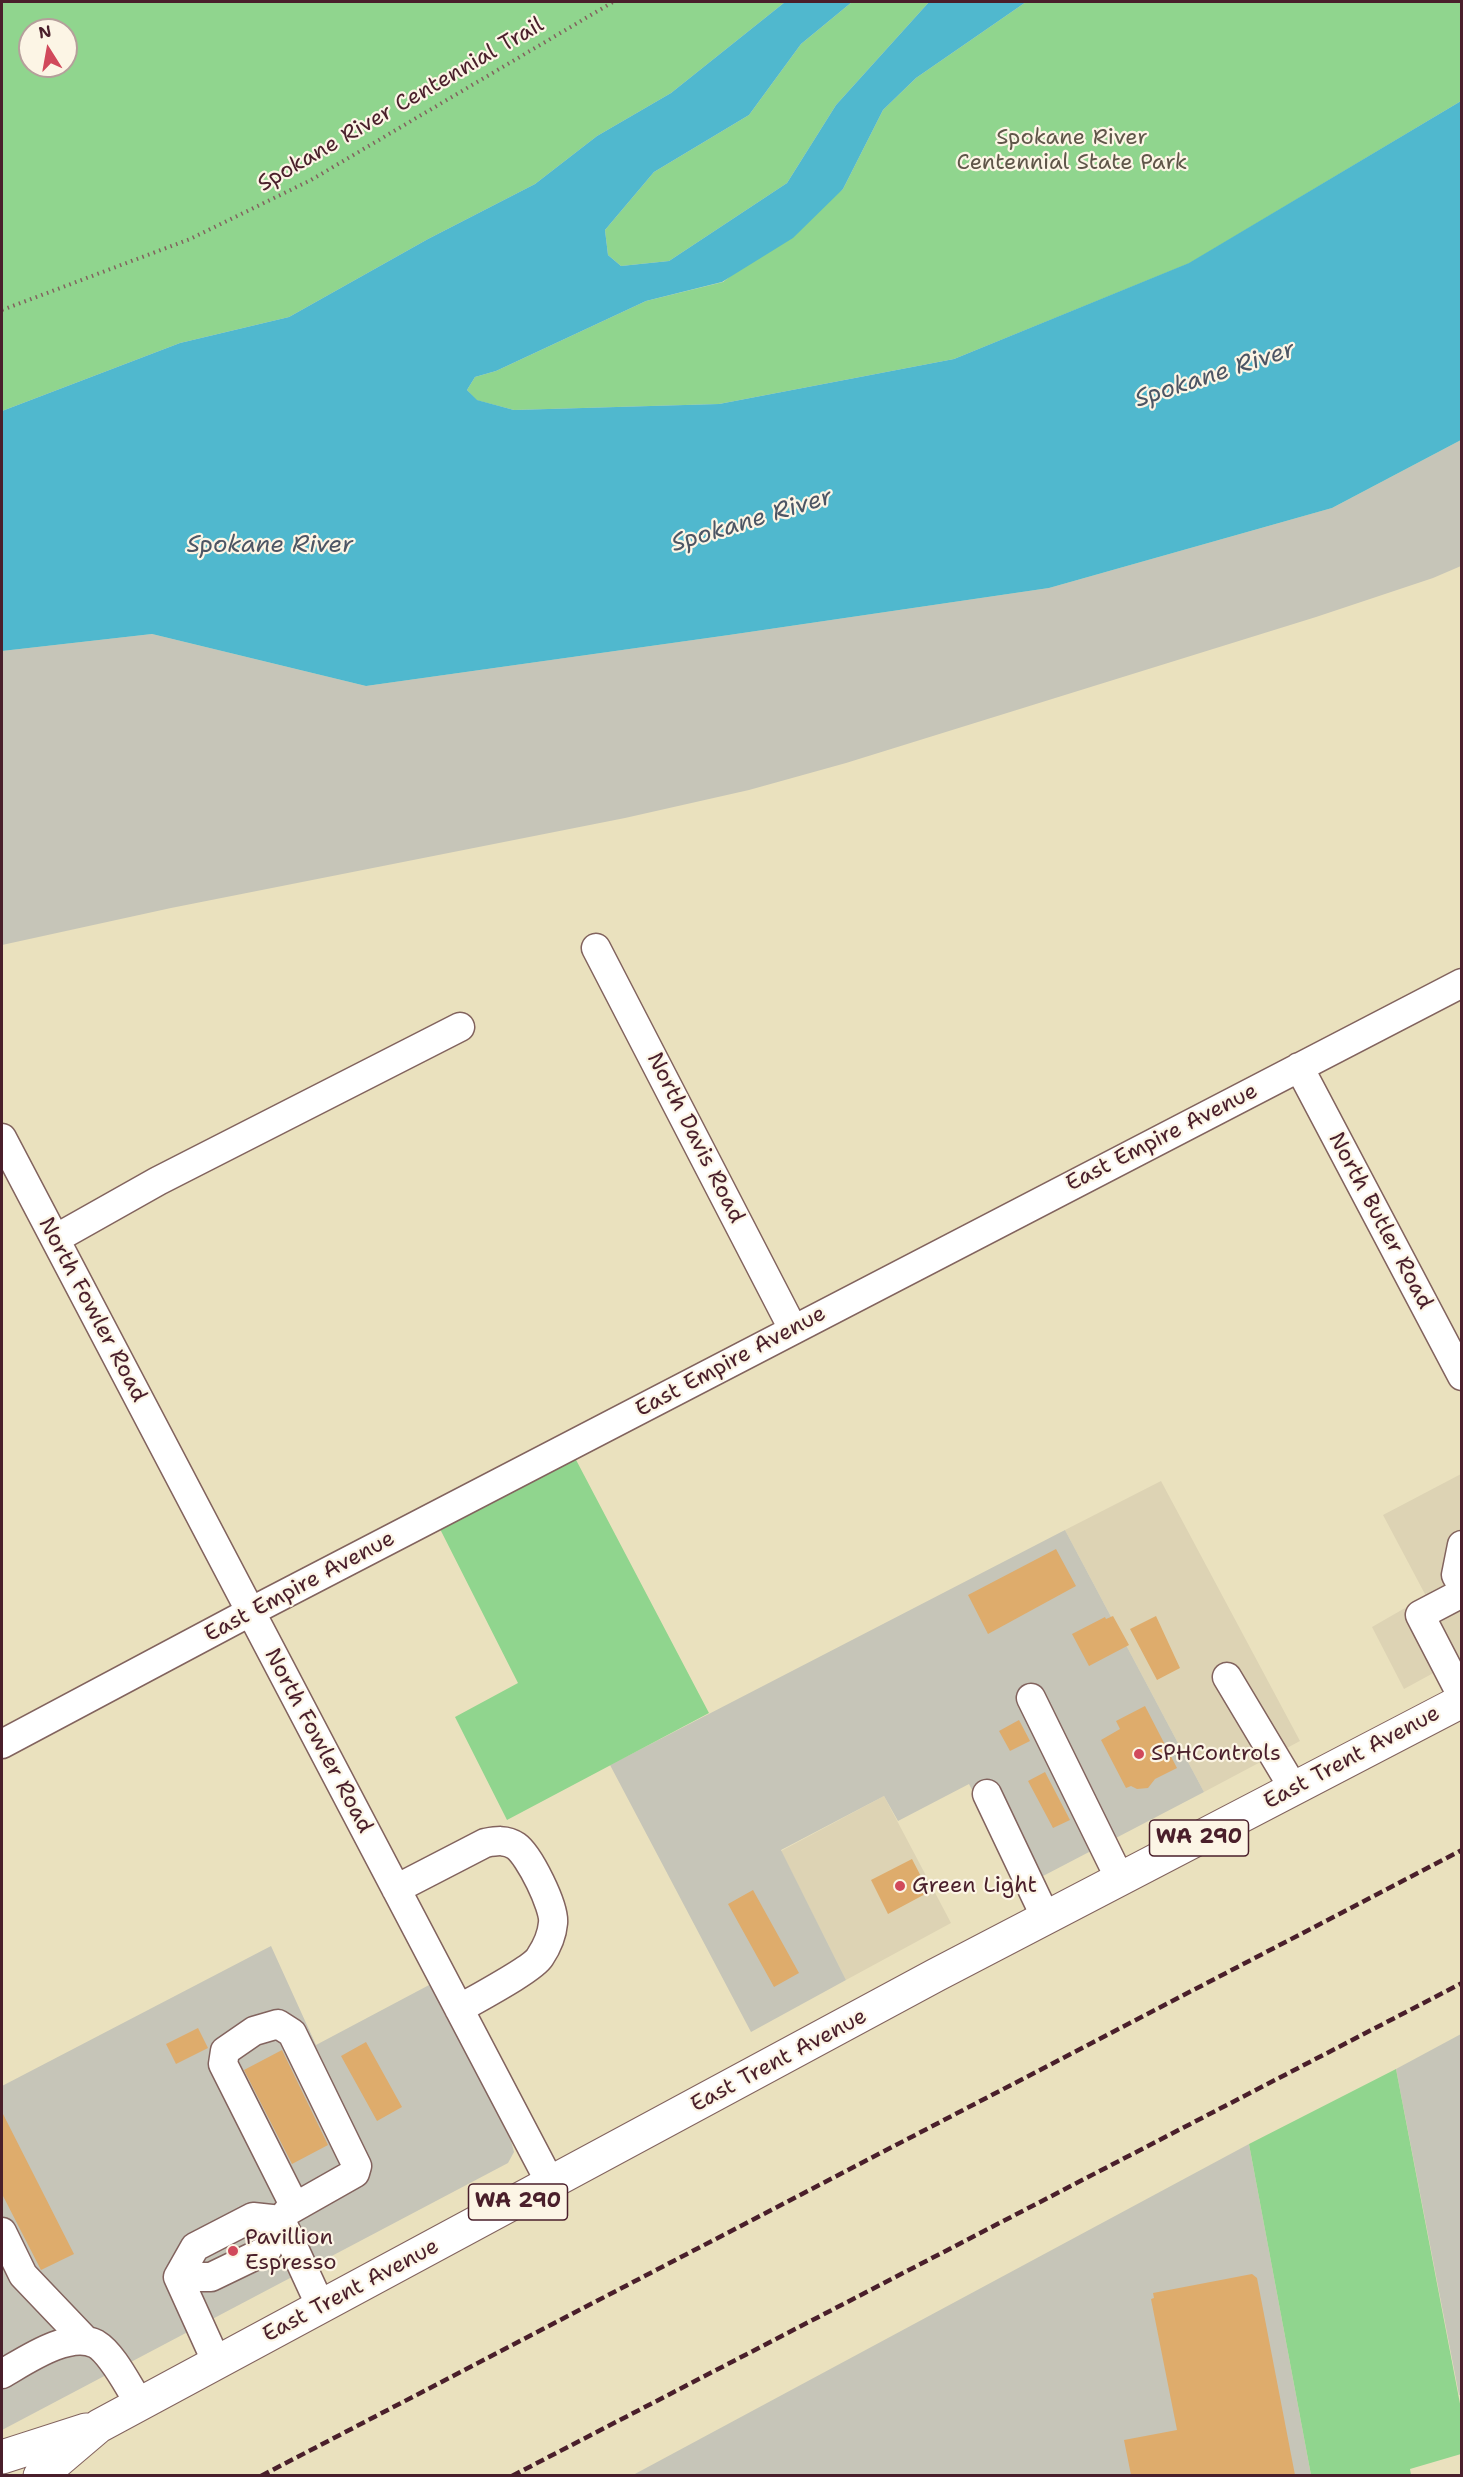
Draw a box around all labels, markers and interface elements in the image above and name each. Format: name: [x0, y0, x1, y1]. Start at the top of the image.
street label: Spokane River Centennial Trail: [253, 12, 549, 198]
north arrow: [18, 18, 78, 78]
text: N: [37, 20, 53, 43]
park label: Spokane River Centennial State Park: [957, 125, 1187, 176]
water label: Spokane River: [1131, 336, 1299, 414]
water label: Spokane River: [668, 483, 836, 559]
water label: Spokane River: [187, 532, 353, 560]
street label: North Davis Road: [641, 1048, 749, 1228]
street label: East Empire Avenue: [1062, 1078, 1262, 1198]
street label: North Butler Road: [1322, 1128, 1438, 1314]
street label: North Fowler Road: [32, 1213, 152, 1407]
street label: East Empire Avenue: [631, 1301, 831, 1423]
street label: East Empire Avenue: [200, 1526, 400, 1648]
street label: North Fowler Road: [258, 1644, 378, 1838]
street label: East Trent Avenue: [1259, 1700, 1445, 1816]
place label: SPHControls: [1151, 1741, 1281, 1767]
marker: SPHControls: [1132, 1747, 1146, 1761]
road number: WA 290: [1150, 1820, 1248, 1856]
place label: Green Light: [912, 1873, 1037, 1899]
marker: Green Light: [893, 1879, 907, 1893]
street label: East Trent Avenue: [686, 2003, 872, 2119]
road number: WA 290: [468, 2184, 568, 2220]
place label: Pavillion Espresso: [245, 2225, 337, 2276]
street label: East Trent Avenue: [258, 2233, 444, 2349]
marker: Pavillion Espresso: [226, 2244, 240, 2258]

